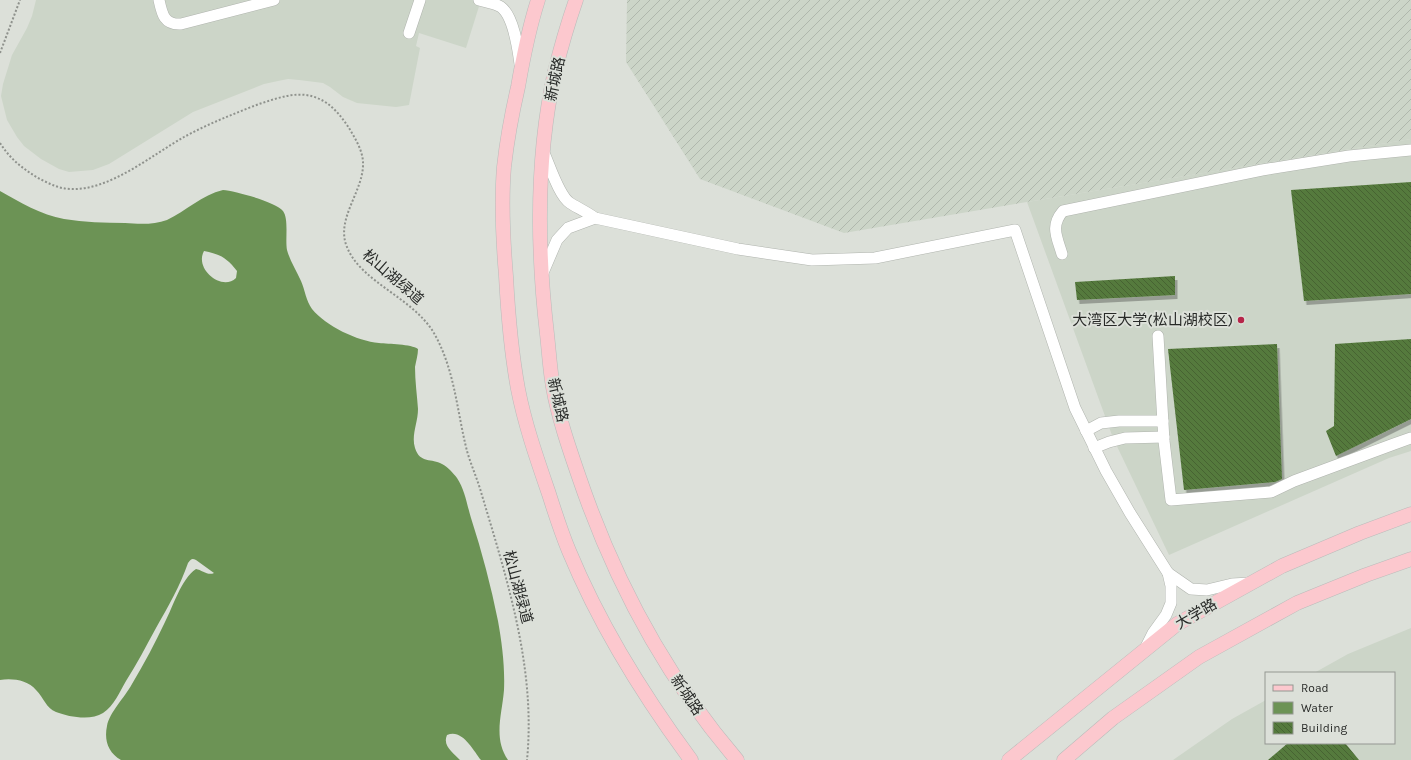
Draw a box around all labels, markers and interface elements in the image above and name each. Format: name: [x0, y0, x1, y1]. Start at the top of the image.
street label: 新城路: [542, 55, 568, 103]
street label: 松山湖绿道: [359, 246, 427, 308]
place label: 大湾区大学(松山湖校区): [1072, 311, 1233, 329]
marker: 大湾区大学(松山湖校区): [1236, 315, 1246, 325]
street label: 新城路: [544, 376, 572, 424]
street label: 松山湖绿道: [500, 548, 536, 626]
street label: 大学路: [1172, 595, 1220, 633]
street label: 新城路: [667, 671, 707, 719]
legend: [1265, 672, 1395, 744]
text: Road: [1301, 681, 1329, 695]
text: Water: [1301, 701, 1334, 715]
text: Building: [1301, 721, 1348, 735]

